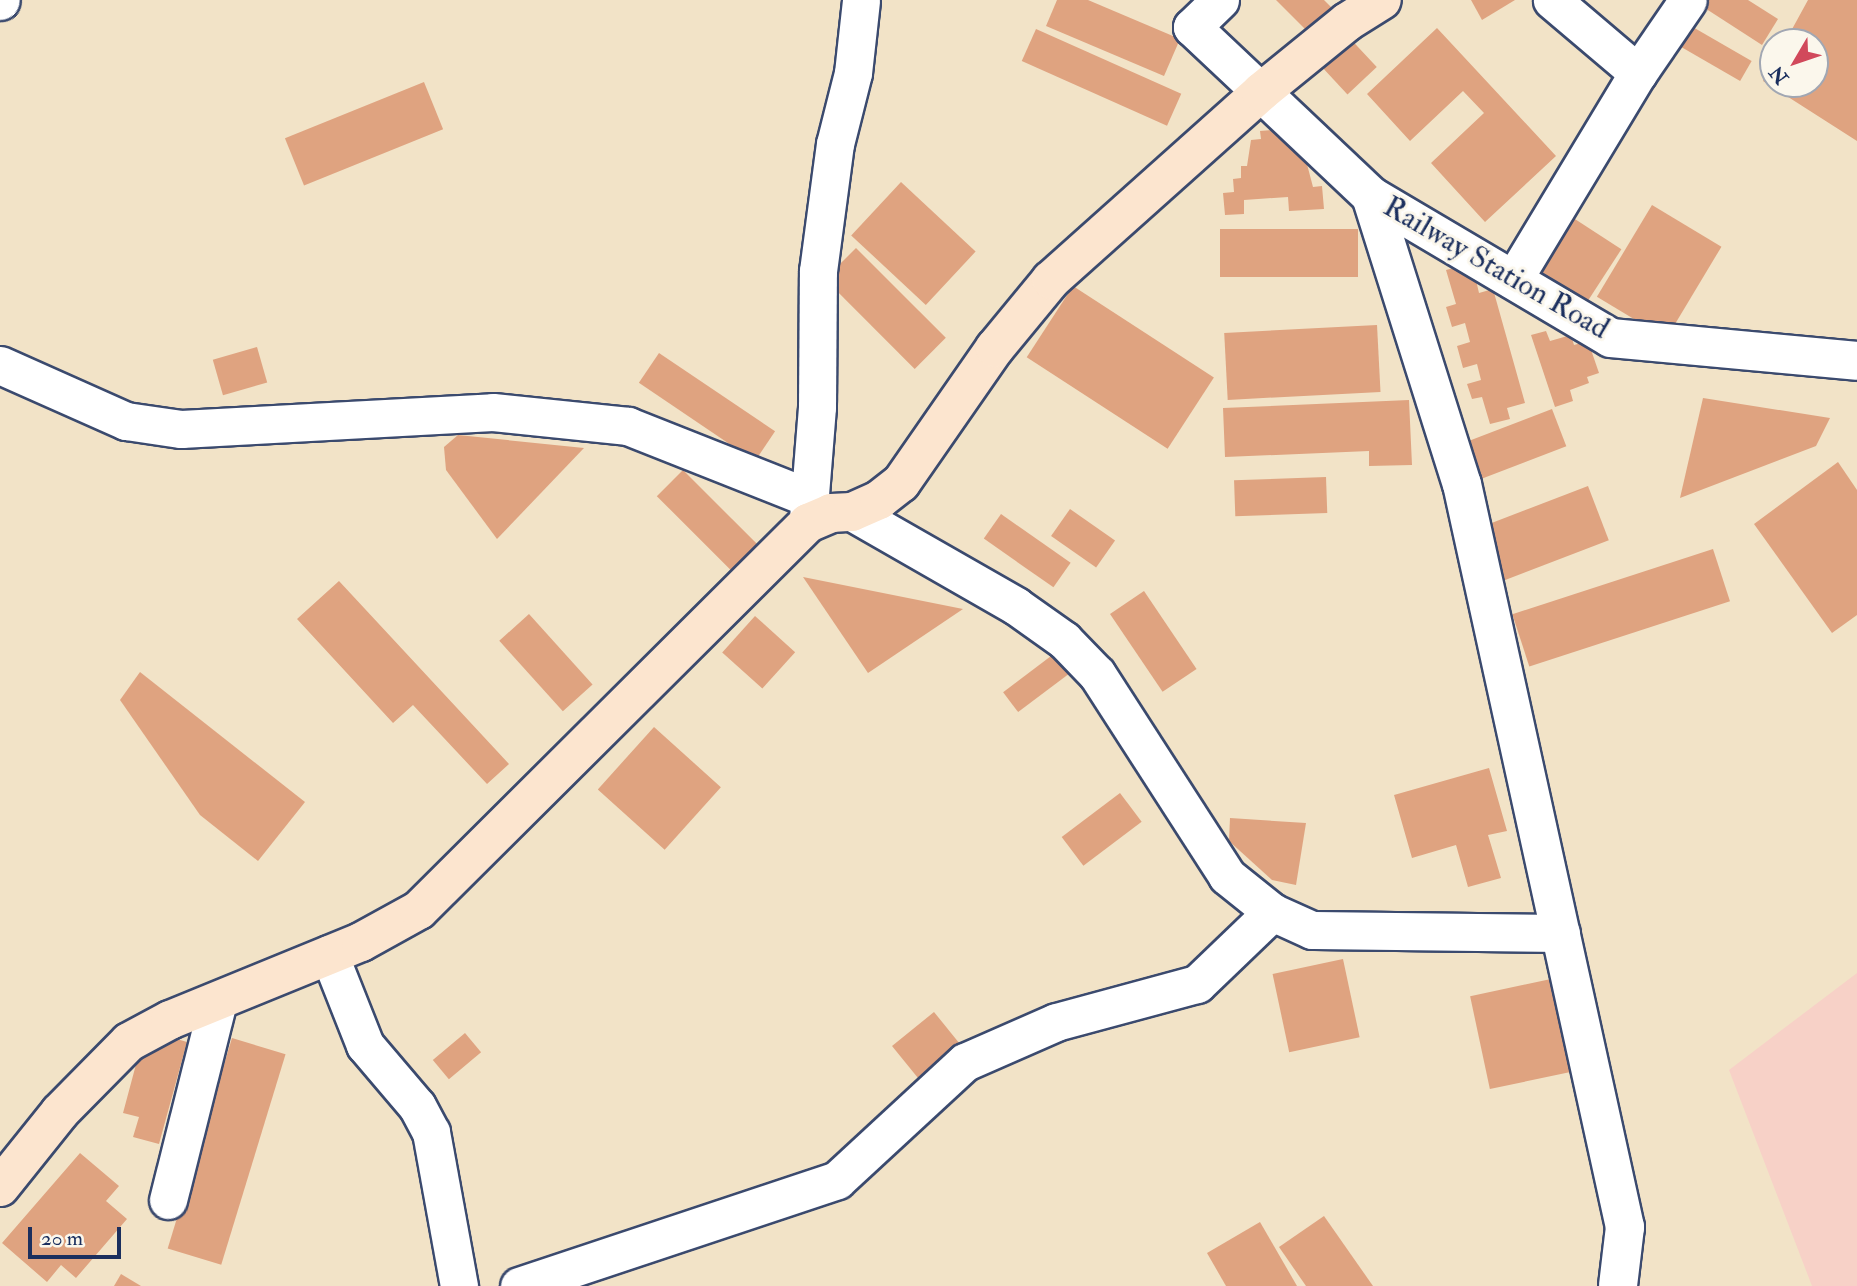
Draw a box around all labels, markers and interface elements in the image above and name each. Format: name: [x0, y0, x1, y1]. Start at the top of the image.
north arrow: [1759, 28, 1829, 98]
text: N: [1765, 61, 1794, 89]
street label: Railway Station Road: [1377, 189, 1615, 347]
scale bar: [32, 1212, 124, 1256]
text: 20 m: [41, 1225, 83, 1252]

